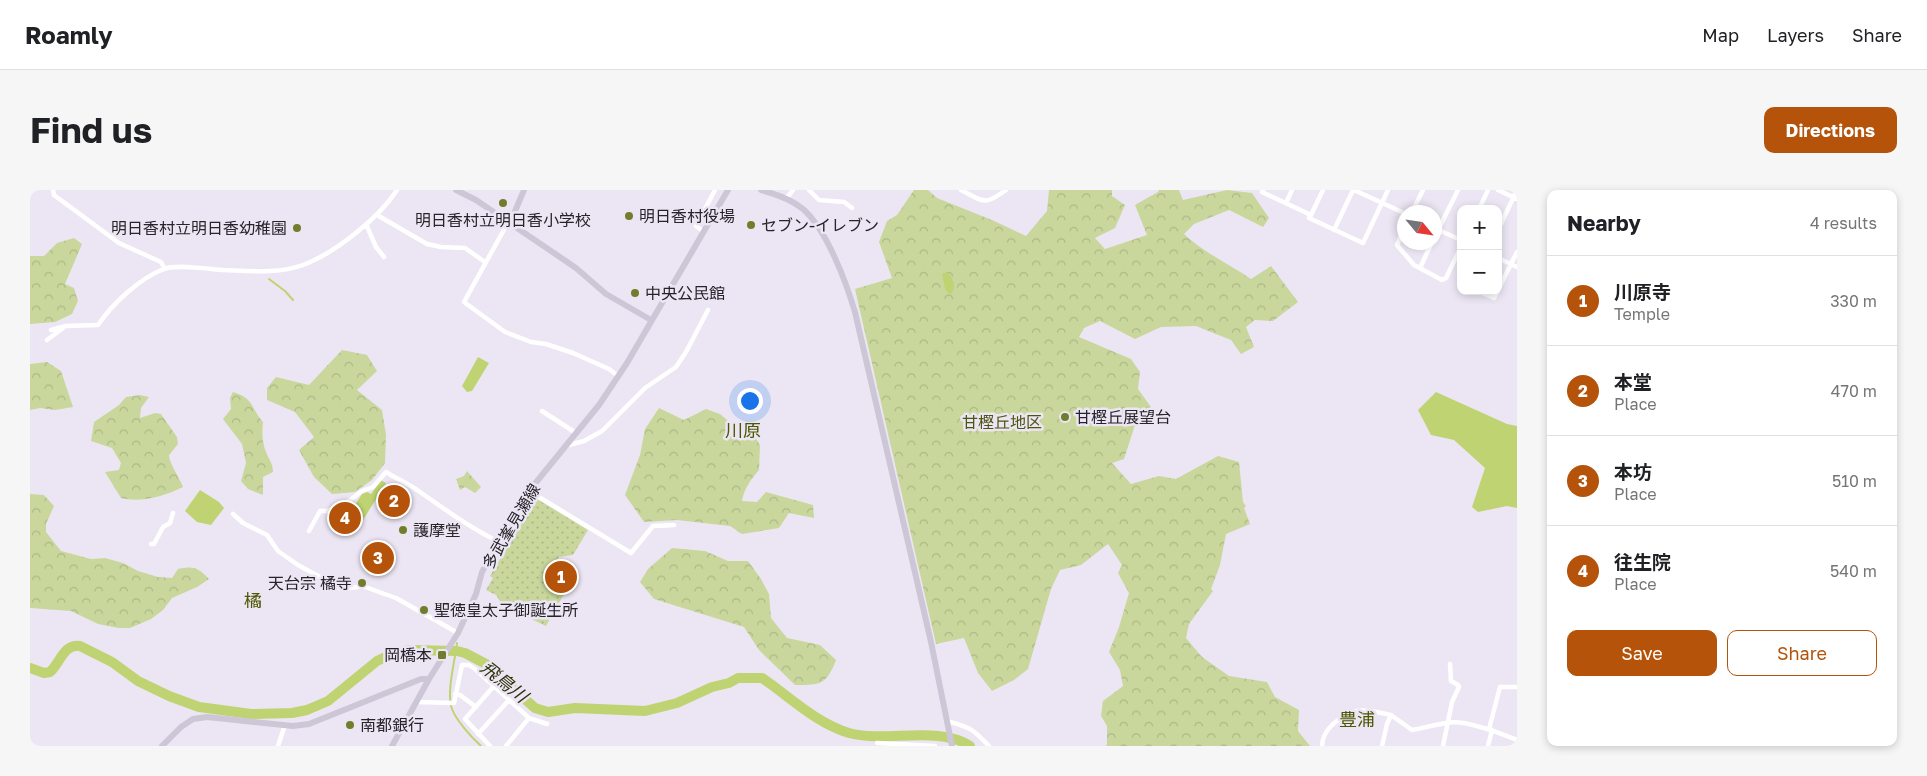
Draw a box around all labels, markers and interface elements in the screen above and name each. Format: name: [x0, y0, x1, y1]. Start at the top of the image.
text: Roamly: [25, 20, 113, 49]
text: Map: [1702, 24, 1739, 46]
text: Layers: [1767, 24, 1824, 46]
text: Share: [1852, 24, 1902, 46]
button: Directions: [1764, 107, 1897, 153]
text: Find us: [30, 109, 152, 151]
marker: 明日香村立明日香小学校: [497, 197, 509, 209]
north arrow: [1397, 205, 1442, 250]
map controls: [1457, 205, 1502, 295]
button: +: [1457, 205, 1502, 250]
place label: 明日香村役場: [639, 206, 735, 226]
place label: 明日香村立明日香小学校: [415, 210, 591, 230]
marker: 明日香村役場: [623, 210, 635, 222]
text: Nearby: [1567, 210, 1641, 236]
text: 4 results: [1810, 213, 1877, 233]
place label: セブン-イレブン: [761, 215, 879, 235]
place label: 明日香村立明日香幼稚園: [111, 218, 287, 238]
marker: セブン-イレブン: [745, 219, 757, 231]
marker: 明日香村立明日香幼稚園: [291, 222, 303, 234]
button: −: [1457, 250, 1502, 295]
text: 川原寺: [1614, 280, 1671, 303]
place label: 中央公民館: [645, 283, 725, 303]
marker: 中央公民館: [629, 287, 641, 299]
text: 1: [1579, 291, 1587, 311]
text: 330 m: [1830, 291, 1877, 311]
text: Temple: [1614, 304, 1670, 324]
text: 本堂: [1614, 370, 1652, 393]
text: 2: [1578, 381, 1588, 401]
text: 470 m: [1831, 381, 1877, 401]
your location: [737, 388, 763, 414]
text: Place: [1614, 394, 1657, 414]
place label: 甘樫丘展望台: [1075, 407, 1171, 427]
marker: 甘樫丘展望台: [1059, 411, 1071, 423]
park label: 甘樫丘地区: [962, 412, 1042, 432]
district label: 川原: [725, 419, 761, 441]
text: 本坊: [1614, 460, 1652, 483]
text: 3: [1578, 471, 1588, 491]
text: 510 m: [1832, 471, 1877, 491]
street label: 多武峯見瀬線: [478, 480, 544, 572]
pin: 2: [378, 482, 410, 520]
text: Place: [1614, 484, 1657, 504]
pin: 4: [329, 499, 361, 537]
place label: 護摩堂: [413, 520, 461, 540]
marker: 護摩堂: [397, 524, 409, 536]
pin: 3: [362, 539, 394, 577]
text: 往生院: [1614, 550, 1671, 573]
pin: 1: [545, 558, 577, 596]
text: 4: [1578, 561, 1588, 581]
text: 540 m: [1830, 561, 1877, 581]
place label: 天台宗 橘寺: [268, 573, 352, 593]
text: Place: [1614, 574, 1657, 594]
marker: 天台宗 橘寺: [356, 577, 368, 589]
district label: 橘: [244, 589, 262, 611]
place label: 聖徳皇太子御誕生所: [434, 600, 578, 620]
marker: 聖徳皇太子御誕生所: [418, 604, 430, 616]
button: Save: [1567, 630, 1717, 676]
button: Share: [1727, 630, 1877, 676]
place label: 岡橋本: [384, 645, 432, 665]
marker: 岡橋本: [436, 649, 448, 661]
water label: 飛鳥川: [477, 656, 534, 708]
district label: 豊浦: [1339, 708, 1375, 730]
place label: 南都銀行: [360, 715, 424, 735]
marker: 南都銀行: [344, 719, 356, 731]

